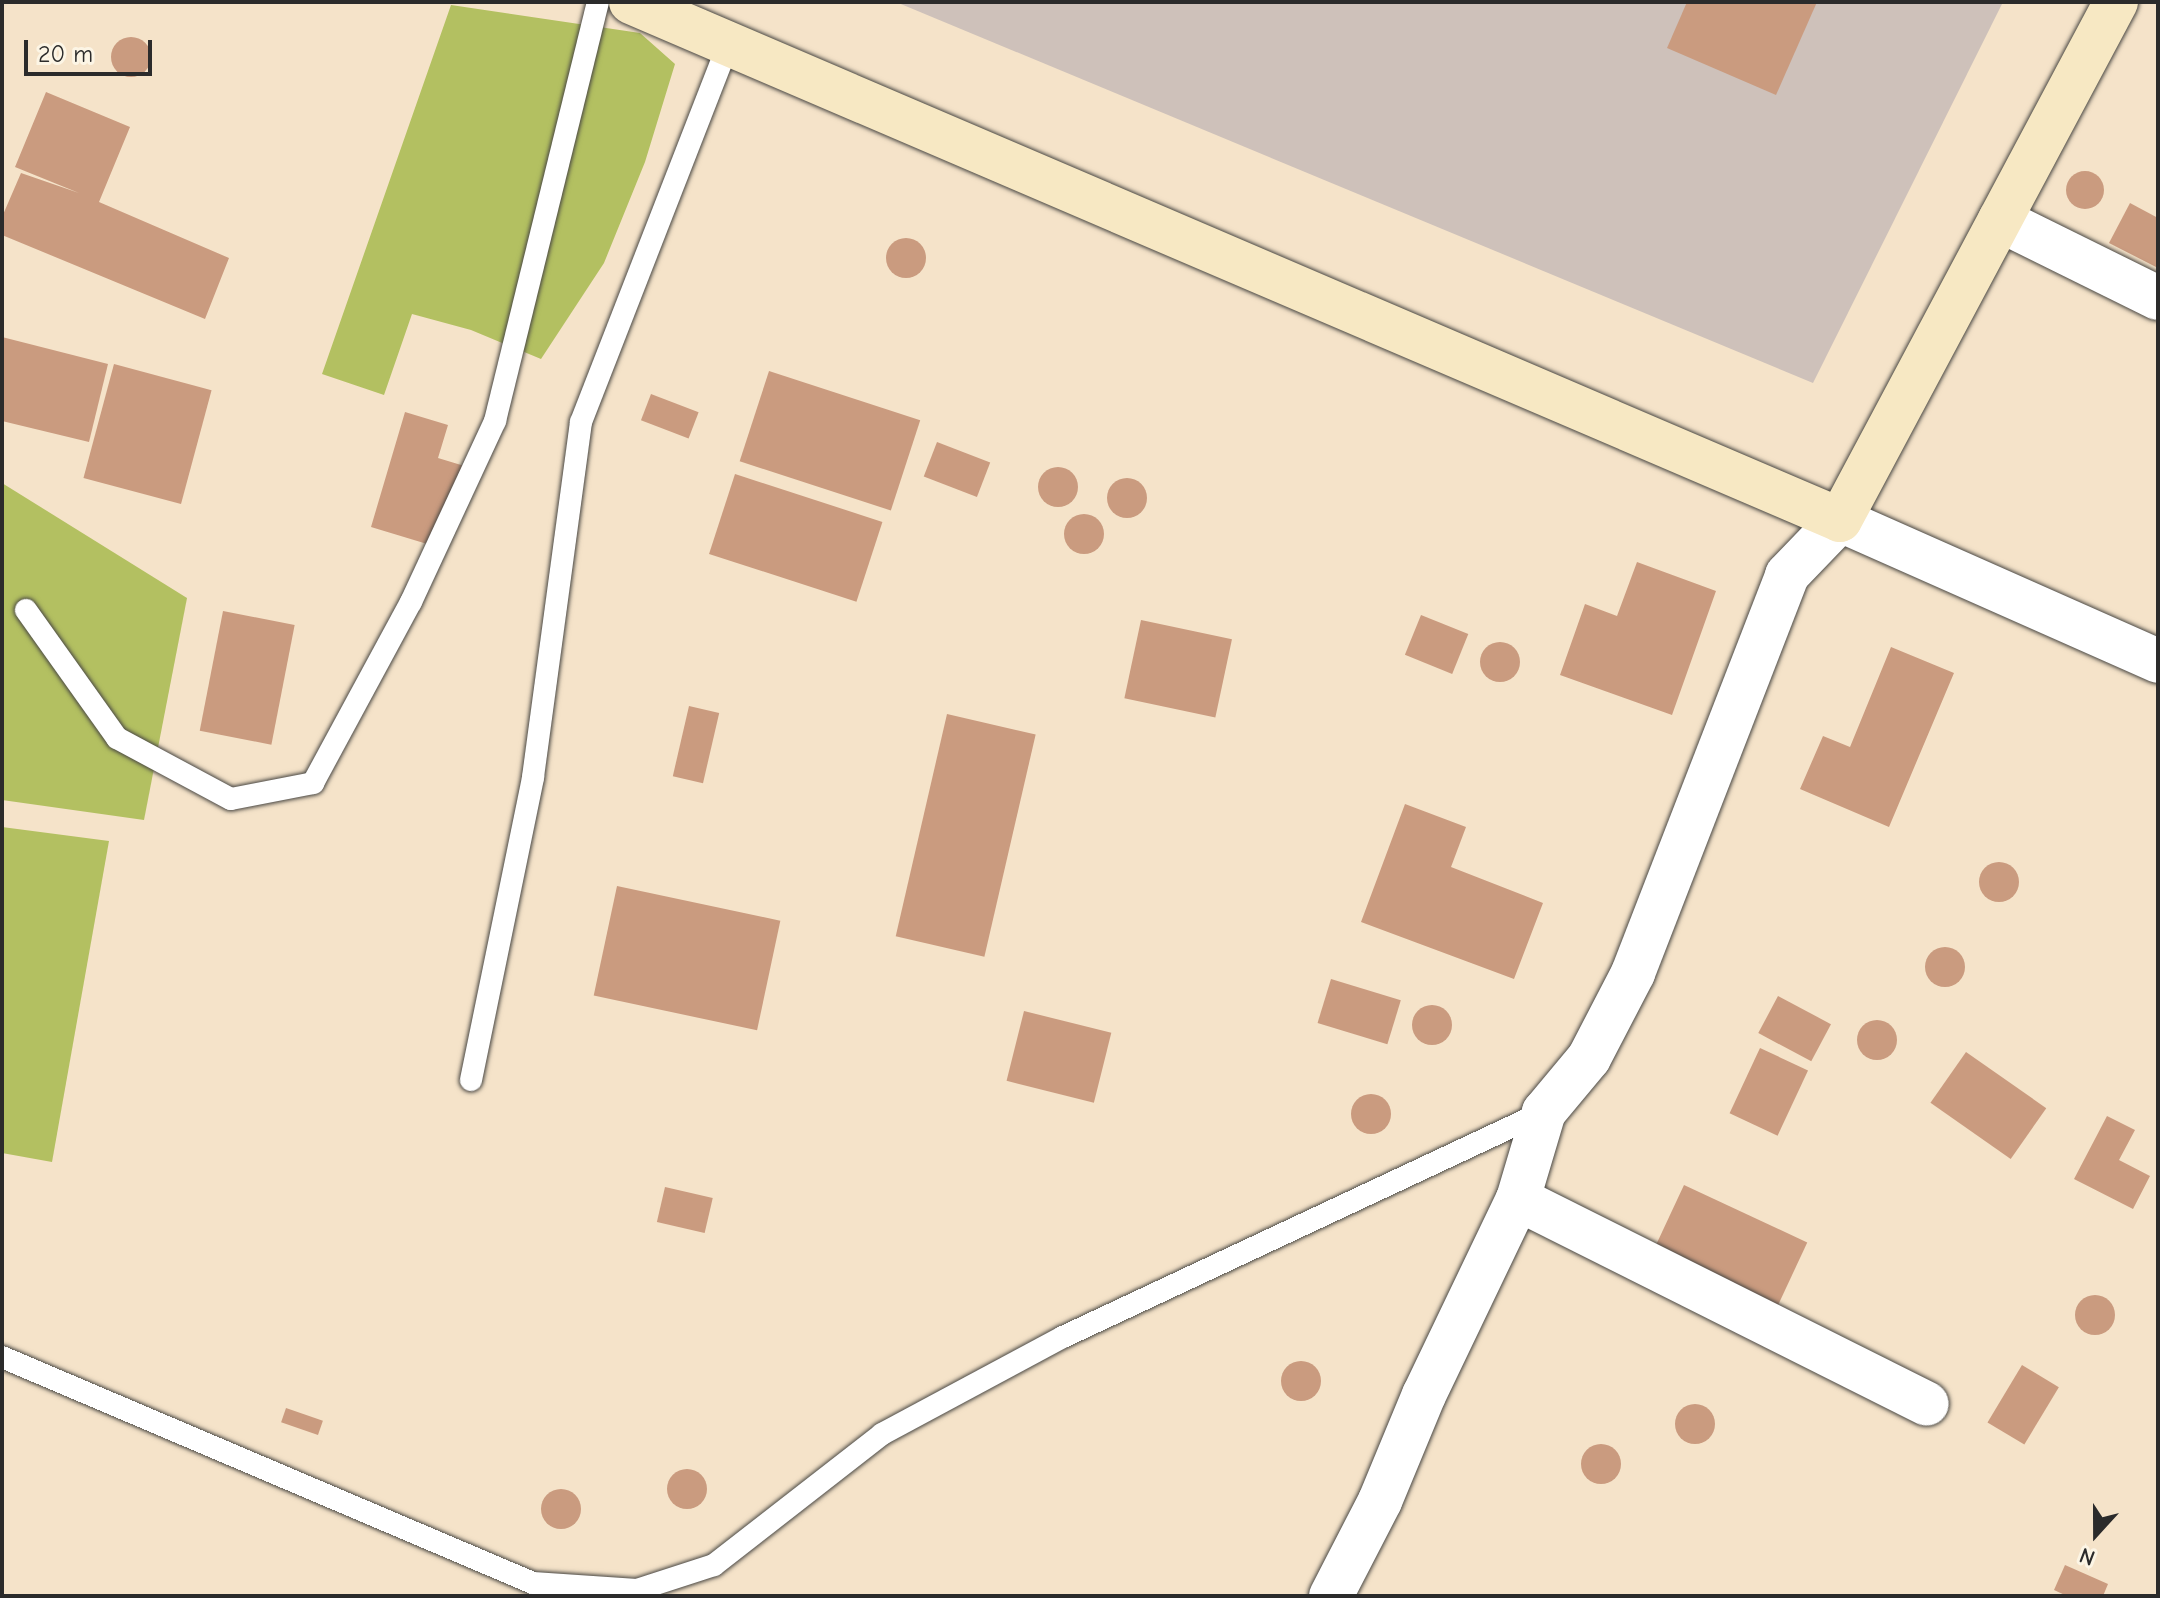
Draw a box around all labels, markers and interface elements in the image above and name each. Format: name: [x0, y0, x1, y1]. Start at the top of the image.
scale bar: [28, 24, 156, 74]
text: 20 m: [38, 40, 93, 68]
north arrow: [2056, 1494, 2136, 1574]
text: N: [2076, 1542, 2099, 1571]

